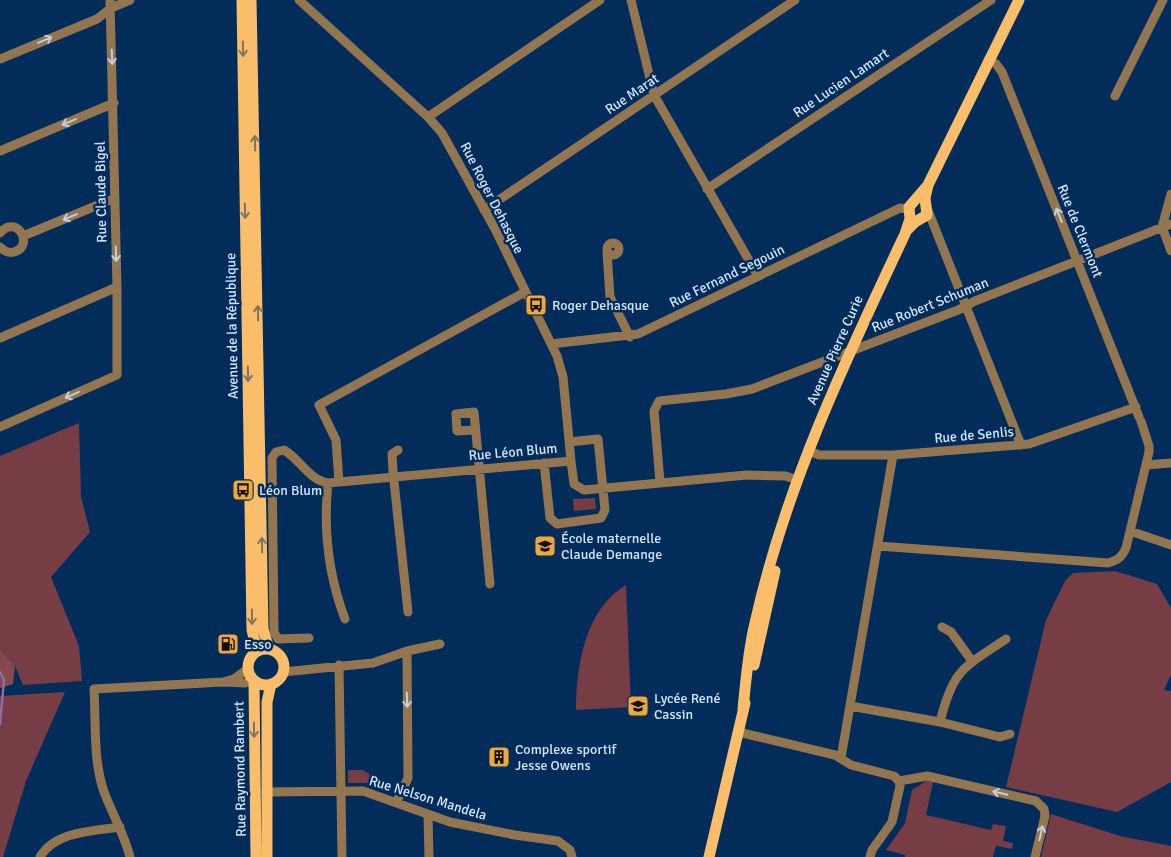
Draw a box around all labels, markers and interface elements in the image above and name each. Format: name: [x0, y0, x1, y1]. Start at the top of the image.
one-way arrow: [37, 35, 52, 45]
one-way arrow: [238, 40, 248, 56]
street label: Rue Lucien Lamart: [790, 45, 892, 121]
one-way arrow: [108, 49, 117, 65]
street label: Rue Marat: [602, 70, 662, 118]
one-way arrow: [62, 118, 77, 128]
one-way arrow: [250, 136, 260, 152]
street label: Rue Roger Dehasque: [457, 139, 527, 257]
street label: Rue Claude Bigel: [92, 141, 110, 243]
street label: Rue de Clermont: [1054, 182, 1106, 280]
one-way arrow: [241, 203, 250, 219]
one-way arrow: [1054, 208, 1063, 223]
one-way arrow: [63, 212, 78, 222]
street label: Rue Fernand Segouin: [667, 241, 787, 311]
one-way arrow: [112, 246, 121, 262]
street label: Avenue de la République: [222, 253, 242, 399]
street label: Rue Robert Schuman: [869, 274, 991, 336]
bus stop icon: Roger Dehasque: [524, 293, 548, 317]
street label: Avenue Pierre Curie: [803, 293, 867, 407]
place label: Roger Dehasque: [552, 297, 649, 314]
one-way arrow: [253, 305, 263, 321]
one-way arrow: [243, 365, 253, 381]
one-way arrow: [65, 391, 80, 401]
street label: Rue de Senlis: [934, 423, 1014, 447]
street label: Rue Léon Blum: [468, 440, 558, 464]
bus stop icon: Léon Blum: [231, 478, 255, 502]
place label: Léon Blum: [259, 482, 322, 499]
place label: École maternelle Claude Demange: [561, 530, 662, 563]
school or university icon: École maternelle Claude Demange: [533, 534, 557, 558]
one-way arrow: [257, 537, 267, 554]
one-way arrow: [247, 609, 256, 625]
fuel station icon: Esso: [216, 632, 240, 656]
place label: Esso: [244, 636, 271, 653]
place label: Lycée René Cassin: [654, 690, 721, 723]
one-way arrow: [402, 692, 412, 708]
school or university icon: Lycée René Cassin: [626, 694, 650, 718]
street label: Rue Raymond Rambert: [230, 701, 250, 837]
one-way arrow: [249, 722, 259, 738]
place label: Complexe sportif Jesse Owens: [515, 741, 617, 774]
building icon: Complexe sportif Jesse Owens: [487, 745, 511, 769]
street label: Rue Nelson Mandela: [367, 772, 489, 824]
one-way arrow: [992, 788, 1008, 797]
one-way arrow: [1037, 826, 1046, 842]

